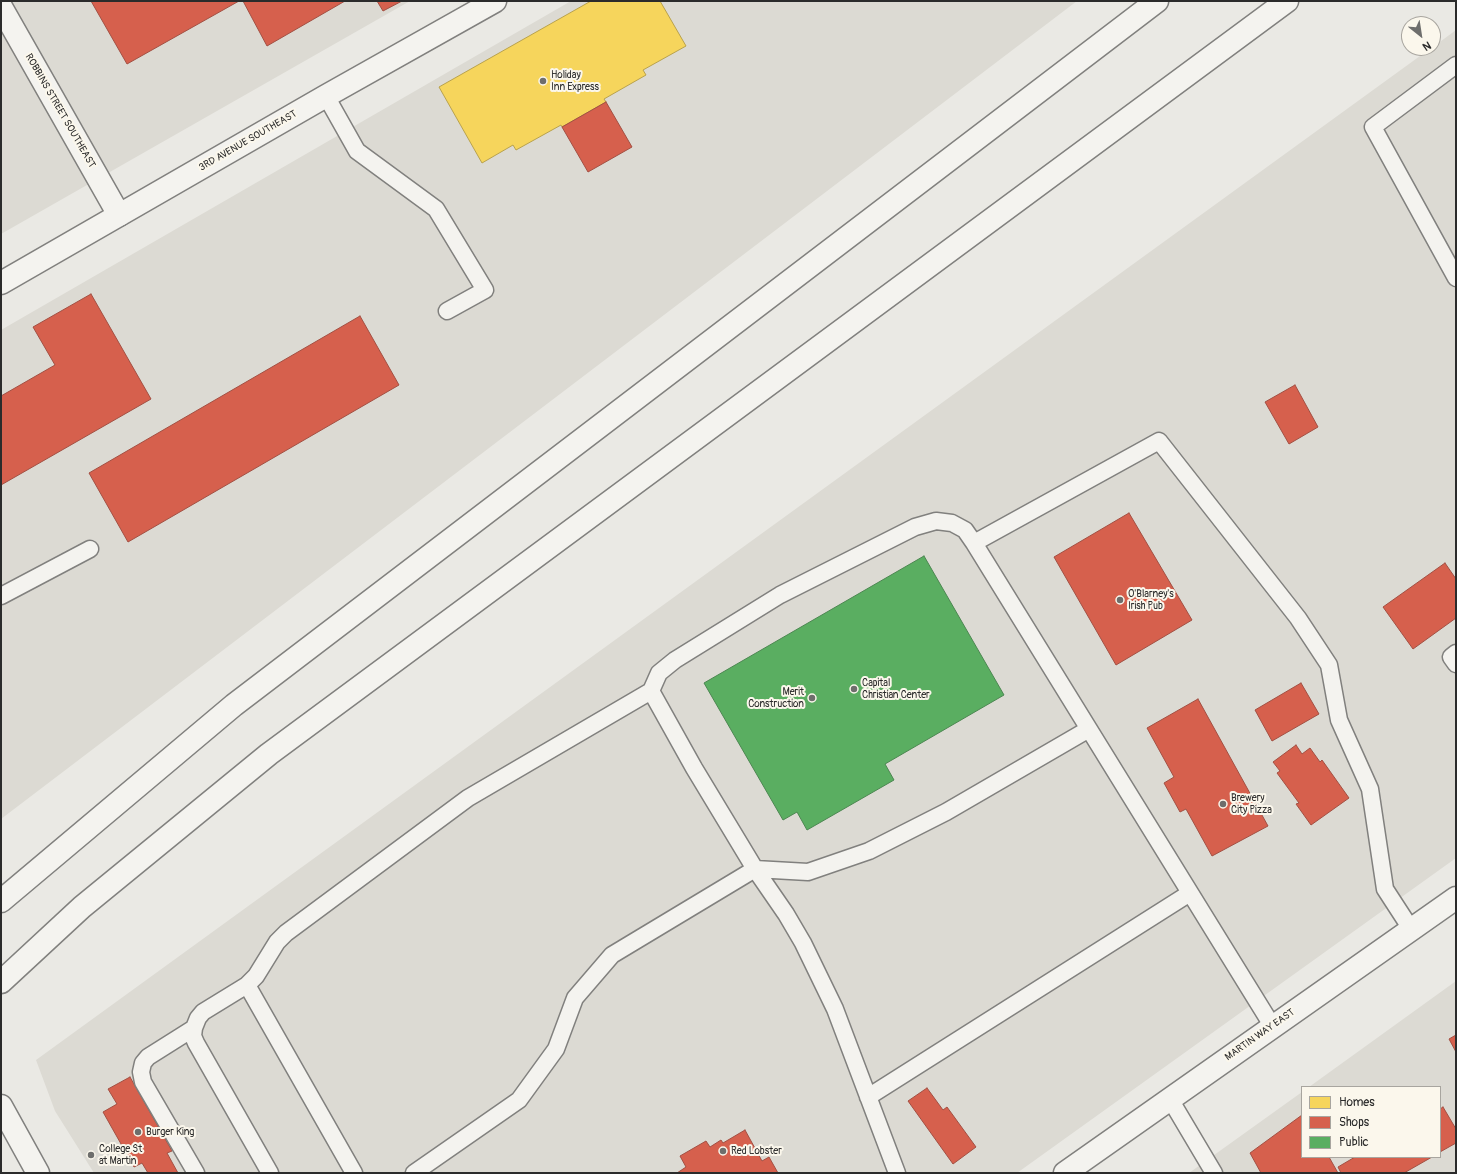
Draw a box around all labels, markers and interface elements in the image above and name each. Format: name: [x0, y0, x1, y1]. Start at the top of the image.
north arrow: [1401, 16, 1441, 56]
text: N: [1420, 38, 1433, 53]
street label: ROBBINS STREET SOUTHEAST: [22, 52, 98, 170]
place label: Holiday Inn Express: [551, 69, 599, 92]
marker: Holiday Inn Express: [538, 76, 548, 86]
street label: 3RD AVENUE SOUTHEAST: [197, 108, 299, 174]
place label: O'Blarney's Irish Pub: [1128, 588, 1174, 612]
marker: O'Blarney's Irish Pub: [1115, 595, 1125, 605]
place label: Capital Christian Center: [862, 677, 930, 700]
marker: Capital Christian Center: [849, 684, 859, 694]
place label: Merit Construction: [748, 686, 804, 710]
marker: Merit Construction: [807, 693, 817, 703]
place label: Brewery City Pizza: [1231, 792, 1272, 816]
marker: Brewery City Pizza: [1218, 799, 1228, 809]
street label: MARTIN WAY EAST: [1223, 1006, 1297, 1064]
legend: [1301, 1086, 1441, 1158]
text: Homes: [1339, 1095, 1375, 1110]
text: Shops: [1339, 1115, 1369, 1130]
place label: Burger King: [146, 1126, 194, 1138]
marker: Burger King: [133, 1127, 143, 1137]
text: Public: [1339, 1135, 1369, 1150]
place label: College St at Martin: [99, 1143, 142, 1166]
place label: Red Lobster: [731, 1145, 782, 1157]
marker: Red Lobster: [718, 1146, 728, 1156]
marker: College St at Martin: [86, 1150, 96, 1160]

